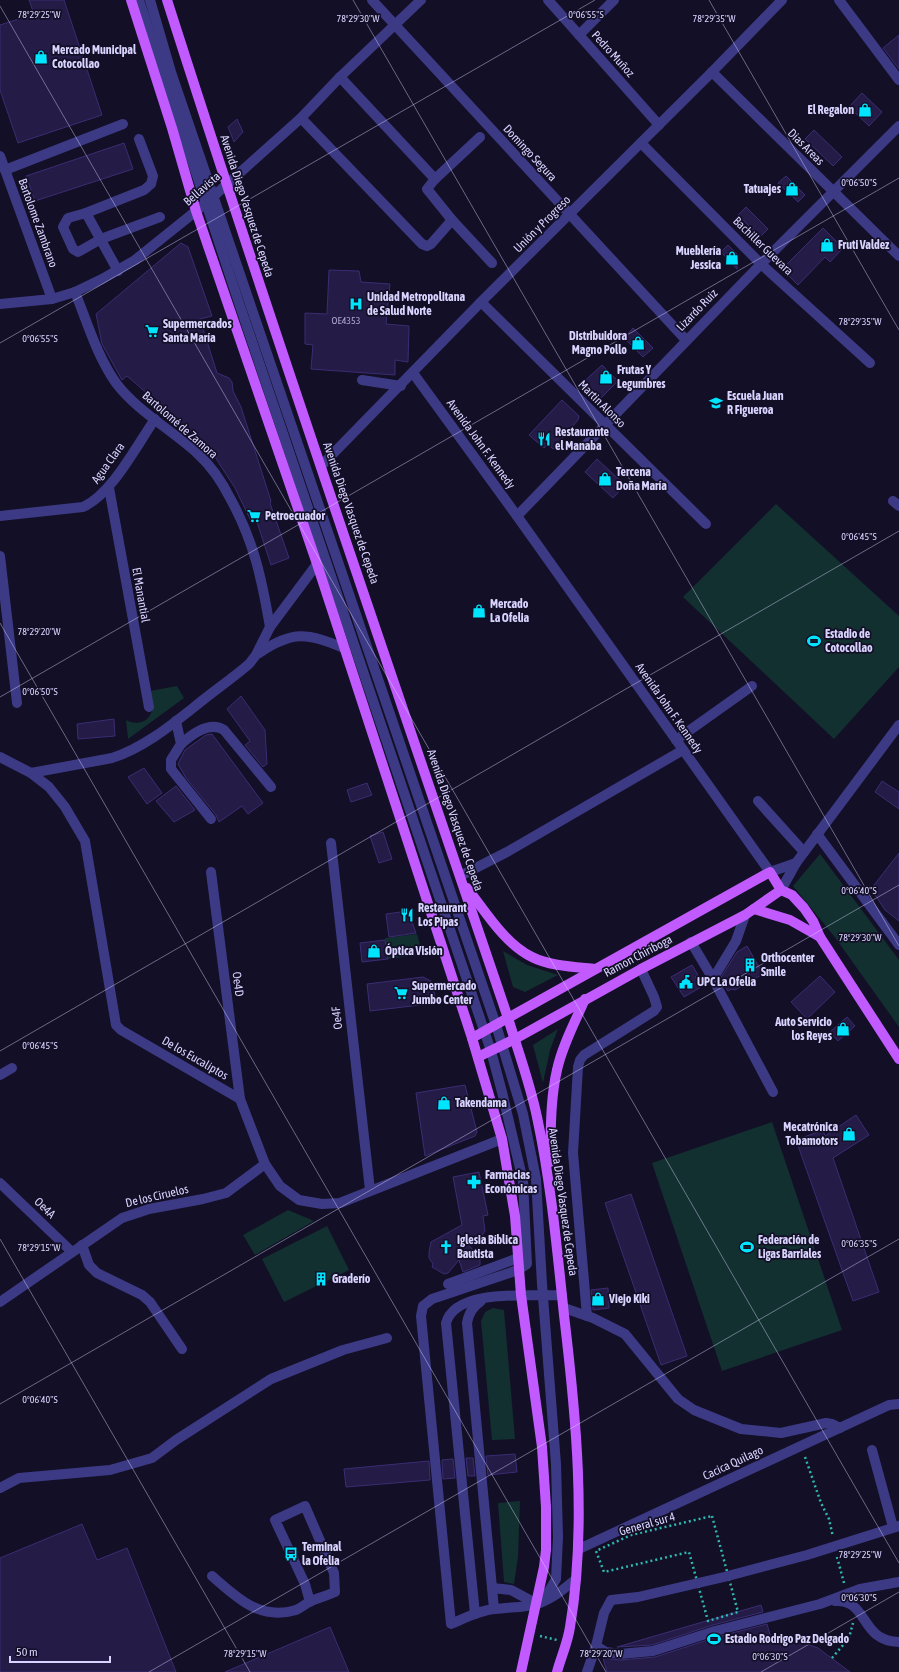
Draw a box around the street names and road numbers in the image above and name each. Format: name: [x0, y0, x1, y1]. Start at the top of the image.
street label: Pedro Muñoz: [589, 28, 638, 80]
street label: Domingo Segura: [500, 122, 560, 184]
street label: Dias Areas: [785, 126, 827, 168]
street label: Avenida Diego Vasquez de Cepeda: [217, 133, 277, 279]
street label: Bellavista: [181, 169, 223, 209]
street label: Bartolome Zambrano: [15, 177, 61, 270]
street label: Unión y Progreso: [511, 192, 574, 255]
street label: Bachiller Guevara: [730, 214, 796, 278]
street label: Lizardo Ruiz: [674, 286, 721, 334]
street label: Martin Alonso: [575, 377, 629, 431]
street label: Bartolomé de Zamora: [140, 389, 220, 461]
street label: Avenida John F. Kennedy: [444, 397, 518, 492]
street label: Agua Clara: [88, 440, 128, 486]
street label: Avenida Diego Vasquez de Cepeda: [320, 440, 382, 586]
street label: El Manantial: [129, 566, 153, 624]
street label: Avenida John F. Kennedy: [633, 660, 705, 756]
street label: Avenida Diego Vasquez de Cepeda: [424, 747, 486, 893]
street label: Ramon Chiriboga: [601, 932, 675, 980]
street label: Oe4D: [230, 971, 246, 997]
street label: Oe4F: [329, 1006, 345, 1030]
street label: De los Eucaliptos: [159, 1033, 231, 1083]
street label: Avenida Diego Vasquez de Cepeda: [546, 1127, 580, 1277]
street label: De los Ciruelos: [124, 1182, 190, 1210]
street label: Oe4A: [32, 1195, 59, 1221]
street label: Cacica Quilago: [701, 1443, 766, 1483]
street label: General sur 4: [617, 1509, 677, 1539]

